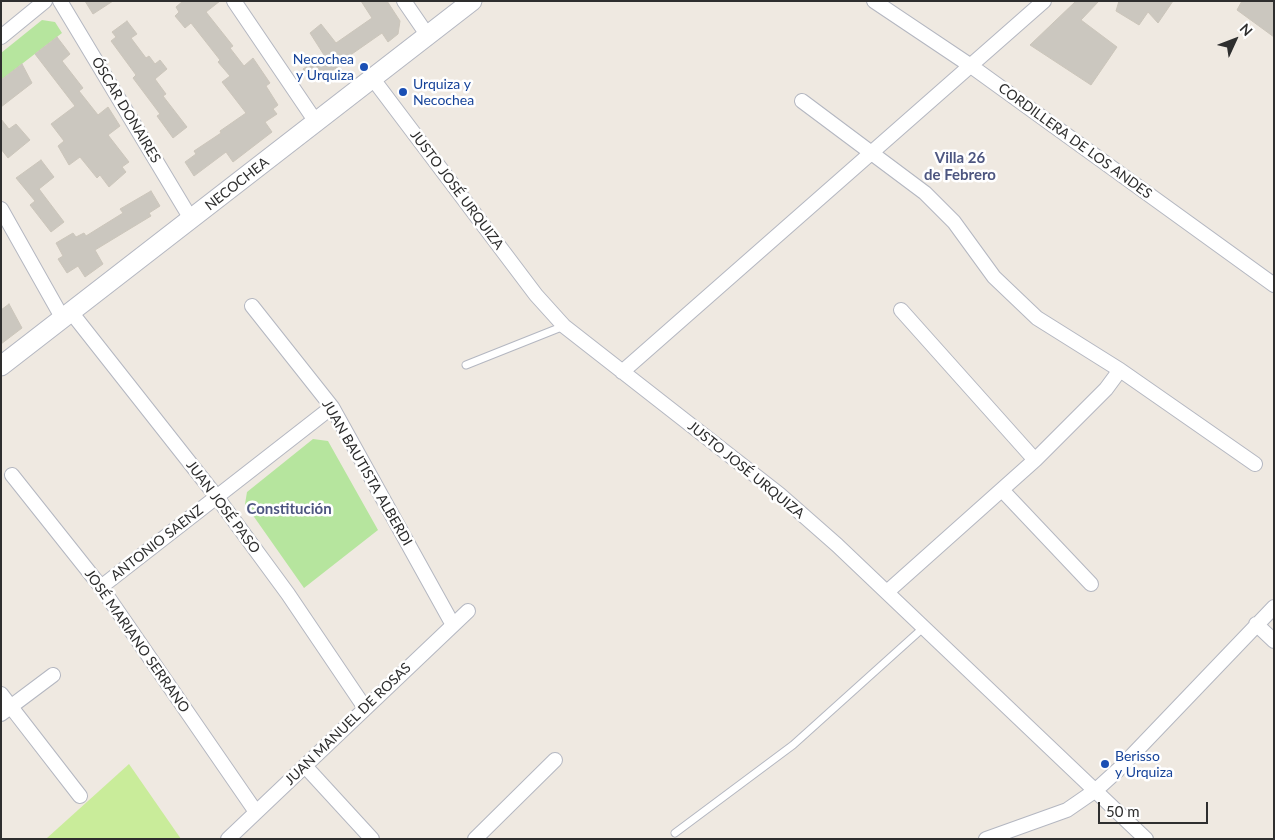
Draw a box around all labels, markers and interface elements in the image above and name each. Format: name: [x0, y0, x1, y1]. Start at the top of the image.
north arrow: [1210, 15, 1260, 65]
text: N: [1236, 20, 1256, 39]
place label: Necochea y Urquiza: [293, 51, 354, 84]
street label: ÓSCAR DONAIRES: [88, 54, 164, 166]
marker: Necochea y Urquiza: [358, 61, 370, 73]
place label: Urquiza y Necochea: [413, 76, 474, 108]
street label: CORDILLERA DE LOS ANDES: [995, 80, 1155, 202]
marker: Urquiza y Necochea: [397, 86, 409, 98]
street label: JUSTO JOSÉ URQUIZA: [407, 127, 507, 253]
district label: Villa 26 de Febrero: [924, 149, 996, 184]
street label: NECOCHEA: [202, 154, 272, 214]
street label: JUAN BAUTISTA ALBERDI: [318, 397, 416, 549]
street label: JUSTO JOSÉ URQUIZA: [684, 418, 808, 522]
street label: JUAN JOSÉ PASO: [183, 457, 263, 557]
district label: Constitución: [246, 500, 332, 518]
street label: ANTONIO SAENZ: [107, 502, 207, 584]
street label: JOSÉ MARIANO SERRANO: [81, 566, 193, 716]
street label: JUAN MANUEL DE ROSAS: [281, 659, 415, 789]
place label: Berisso y Urquiza: [1115, 748, 1173, 780]
marker: Berisso y Urquiza: [1099, 758, 1111, 770]
scale bar: [1100, 792, 1210, 824]
text: 50 m: [1106, 802, 1140, 820]

